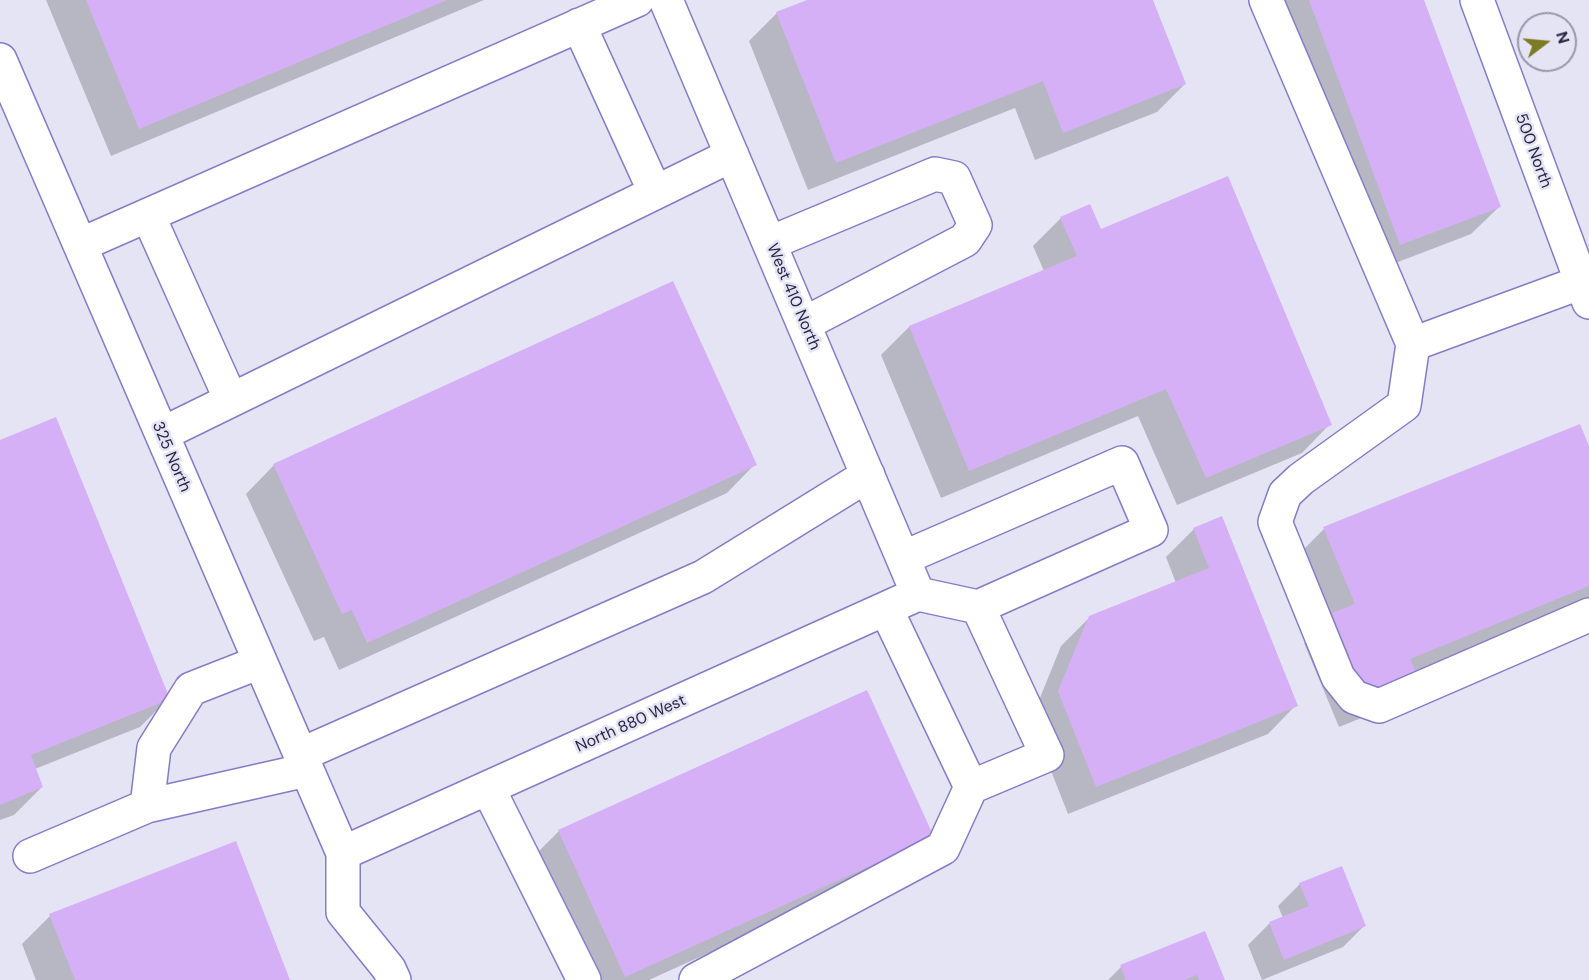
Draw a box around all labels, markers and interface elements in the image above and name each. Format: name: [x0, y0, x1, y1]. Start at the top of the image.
north arrow: [1517, 12, 1577, 72]
text: N: [1551, 29, 1575, 46]
street label: 500 North: [1511, 111, 1555, 191]
street label: West 410 North: [762, 241, 824, 353]
street label: 325 North: [148, 419, 194, 495]
street label: North 880 West: [573, 691, 689, 757]

